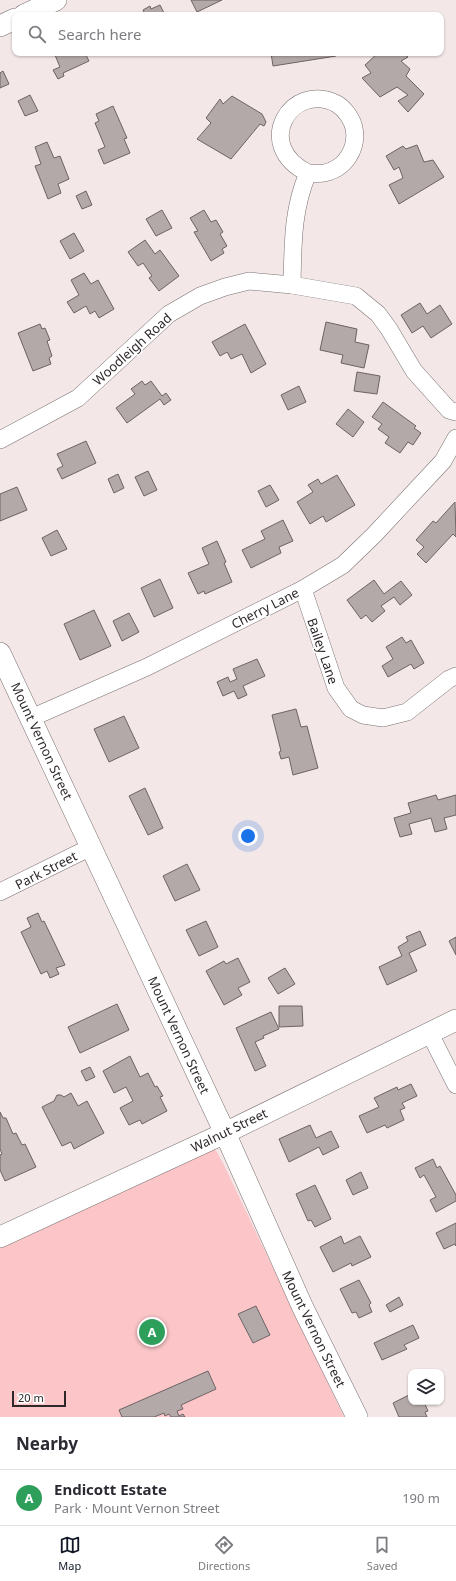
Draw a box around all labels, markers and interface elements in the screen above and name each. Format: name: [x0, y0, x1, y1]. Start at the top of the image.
search box: [12, 12, 444, 56]
icon: search: [26, 23, 48, 45]
text: Search here: [58, 24, 141, 44]
street label: Woodleigh Road: [89, 309, 175, 389]
street label: Cherry Lane: [228, 583, 302, 633]
street label: Bailey Lane: [303, 615, 343, 687]
street label: Mount Vernon Street: [7, 679, 77, 803]
your location: [238, 826, 258, 846]
street label: Park Street: [12, 847, 80, 893]
street label: Mount Vernon Street: [144, 973, 214, 1097]
street label: Walnut Street: [188, 1104, 270, 1156]
street label: Mount Vernon Street: [278, 1268, 350, 1391]
pin: A: [139, 1317, 165, 1347]
map controls: [408, 1369, 444, 1405]
button: layers: [408, 1369, 444, 1405]
scale bar: [12, 1389, 66, 1408]
text: 20 m: [18, 1390, 44, 1405]
text: Nearby: [16, 1432, 78, 1455]
text: Endicott Estate: [54, 1479, 167, 1499]
text: A: [25, 1489, 34, 1507]
text: 190 m: [402, 1489, 440, 1507]
text: Park · Mount Vernon Street: [54, 1499, 219, 1517]
tab: Map: [58, 1534, 81, 1573]
tab: Directions: [198, 1534, 250, 1573]
tab: Saved: [367, 1534, 398, 1573]

